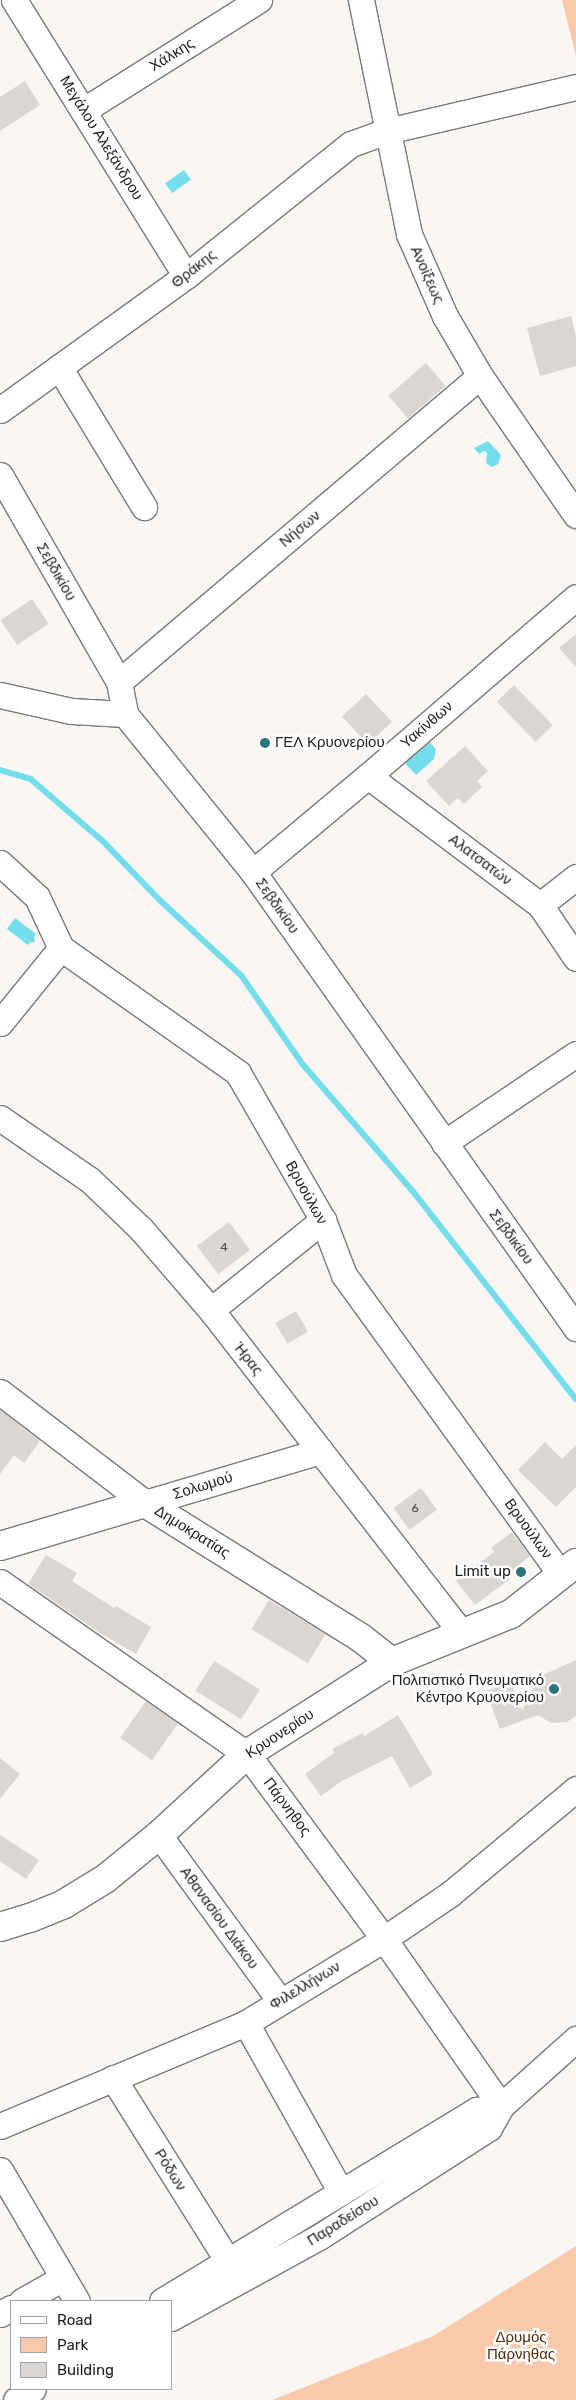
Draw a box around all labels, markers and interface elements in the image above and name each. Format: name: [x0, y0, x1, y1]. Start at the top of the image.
street label: Χάλκης: [146, 34, 198, 76]
street label: Μεγάλου Αλεξάνδρου: [55, 73, 147, 203]
street label: Ανοίξεως: [406, 243, 448, 307]
street label: Θράκης: [168, 246, 220, 292]
street label: Νήσων: [276, 507, 324, 551]
street label: Σεβδικίου: [32, 540, 80, 604]
street label: Υακίνθων: [397, 697, 457, 753]
place label: ΓΕΛ Κρυονερίου: [275, 734, 385, 752]
marker: ΓΕΛ Κρυονερίου: [259, 737, 271, 749]
street label: Αλατσατών: [445, 830, 515, 890]
street label: Σεβδικίου: [251, 875, 303, 937]
street label: Βρυούλων: [281, 1158, 331, 1228]
street label: Σεβδικίου: [485, 1206, 537, 1268]
house number: 4: [220, 1241, 228, 1255]
street label: Ήρας: [230, 1339, 266, 1379]
street label: Σολωμού: [171, 1468, 235, 1504]
street label: Βρυούλων: [500, 1495, 556, 1563]
street label: Δημοκρατίας: [151, 1502, 233, 1562]
house number: 6: [411, 1502, 419, 1516]
place label: Limit up: [454, 1563, 511, 1581]
marker: Limit up: [515, 1566, 527, 1578]
place label: Πολιτιστικό Πνευματικό Κέντρο Κρυονερίου: [392, 1671, 544, 1706]
marker: Πολιτιστικό Πνευματικό Κέντρο Κρυονερίου: [548, 1683, 560, 1695]
street label: Κρυονερίου: [243, 1705, 317, 1763]
street label: Πάρνηθος: [259, 1775, 315, 1839]
street label: Αθανασίου Διάκου: [176, 1863, 262, 1973]
street label: Φιλελλήνων: [266, 1958, 344, 2014]
street label: Ρόδων: [150, 2146, 190, 2194]
street label: Παραδείσου: [304, 2192, 382, 2250]
legend: [10, 2300, 172, 2390]
text: Road: [57, 2311, 93, 2329]
park label: Δρυμός Πάρνηθας: [487, 2328, 555, 2363]
text: Park: [57, 2336, 88, 2354]
text: Building: [57, 2361, 114, 2379]

